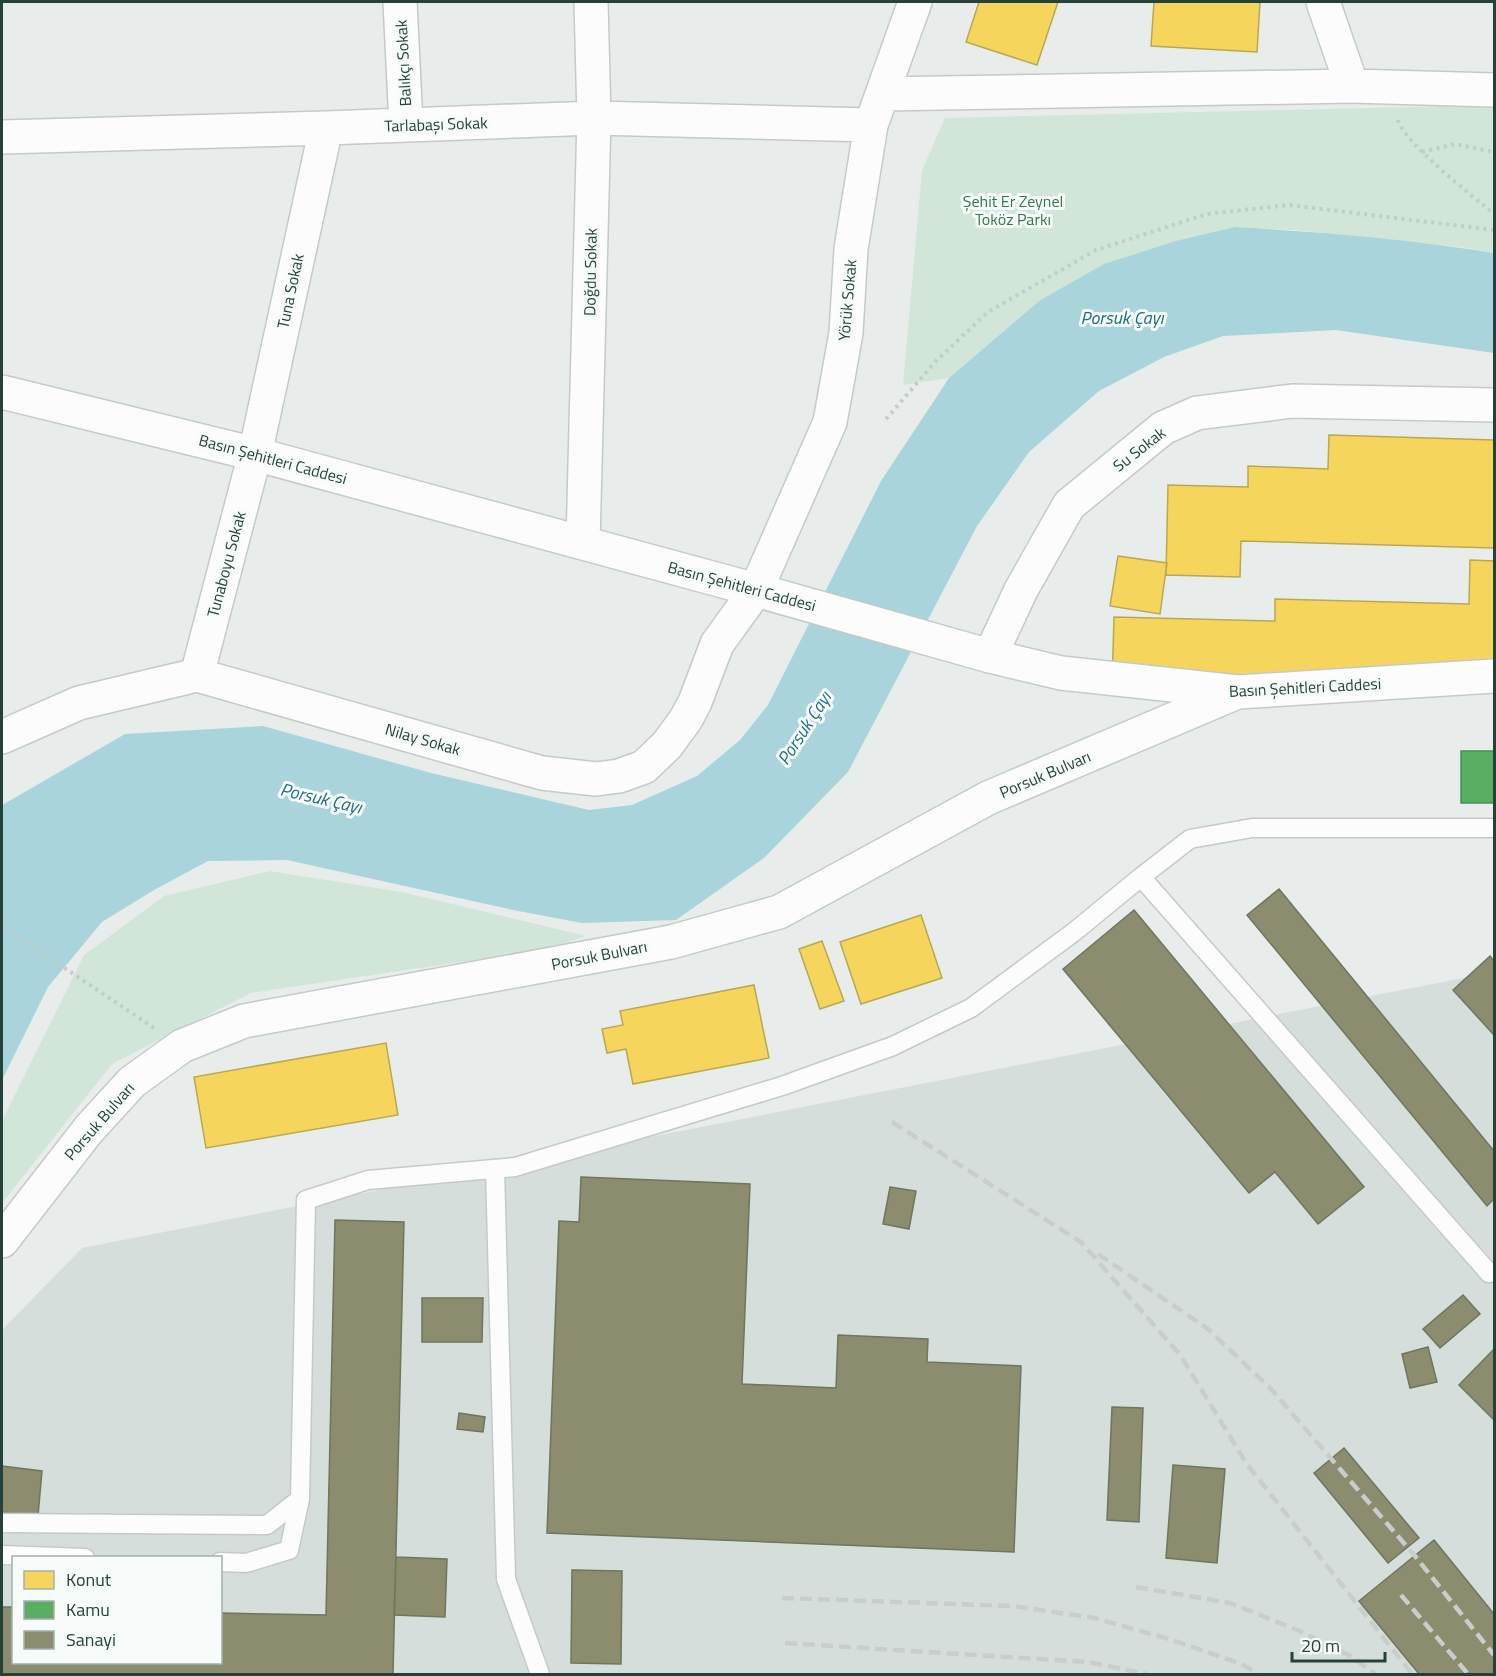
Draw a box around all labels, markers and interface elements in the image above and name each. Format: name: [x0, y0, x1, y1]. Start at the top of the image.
street label: Balıkçı Sokak: [389, 19, 417, 107]
street label: Tarlabaşı Sokak: [384, 110, 489, 138]
park label: Şehit Er Zeynel Toköz Parkı: [963, 189, 1063, 231]
street label: Doğdu Sokak: [577, 228, 603, 316]
street label: Tuna Sokak: [270, 251, 310, 331]
street label: Yörük Sokak: [831, 258, 863, 342]
water label: Porsuk Çayı: [1081, 304, 1165, 331]
street label: Su Sokak: [1108, 421, 1171, 477]
street label: Basın Şehitleri Caddesi: [196, 428, 350, 490]
street label: Tunaboyu Sokak: [200, 508, 252, 620]
street label: Basın Şehitleri Caddesi: [665, 555, 819, 617]
street label: Basın Şehitleri Caddesi: [1228, 671, 1382, 703]
water label: Porsuk Çayı: [770, 685, 839, 770]
street label: Nilay Sokak: [382, 717, 464, 761]
street label: Porsuk Bulvarı: [996, 744, 1094, 804]
water label: Porsuk Çayı: [278, 776, 366, 821]
street label: Porsuk Bulvarı: [549, 934, 649, 976]
street label: Porsuk Bulvarı: [58, 1076, 140, 1166]
legend: [12, 1556, 222, 1664]
text: Konut: [66, 1566, 112, 1593]
text: Kamu: [66, 1596, 110, 1623]
scale bar: [1292, 1625, 1385, 1663]
text: Sanayi: [66, 1626, 116, 1653]
text: 20 m: [1301, 1632, 1340, 1659]

